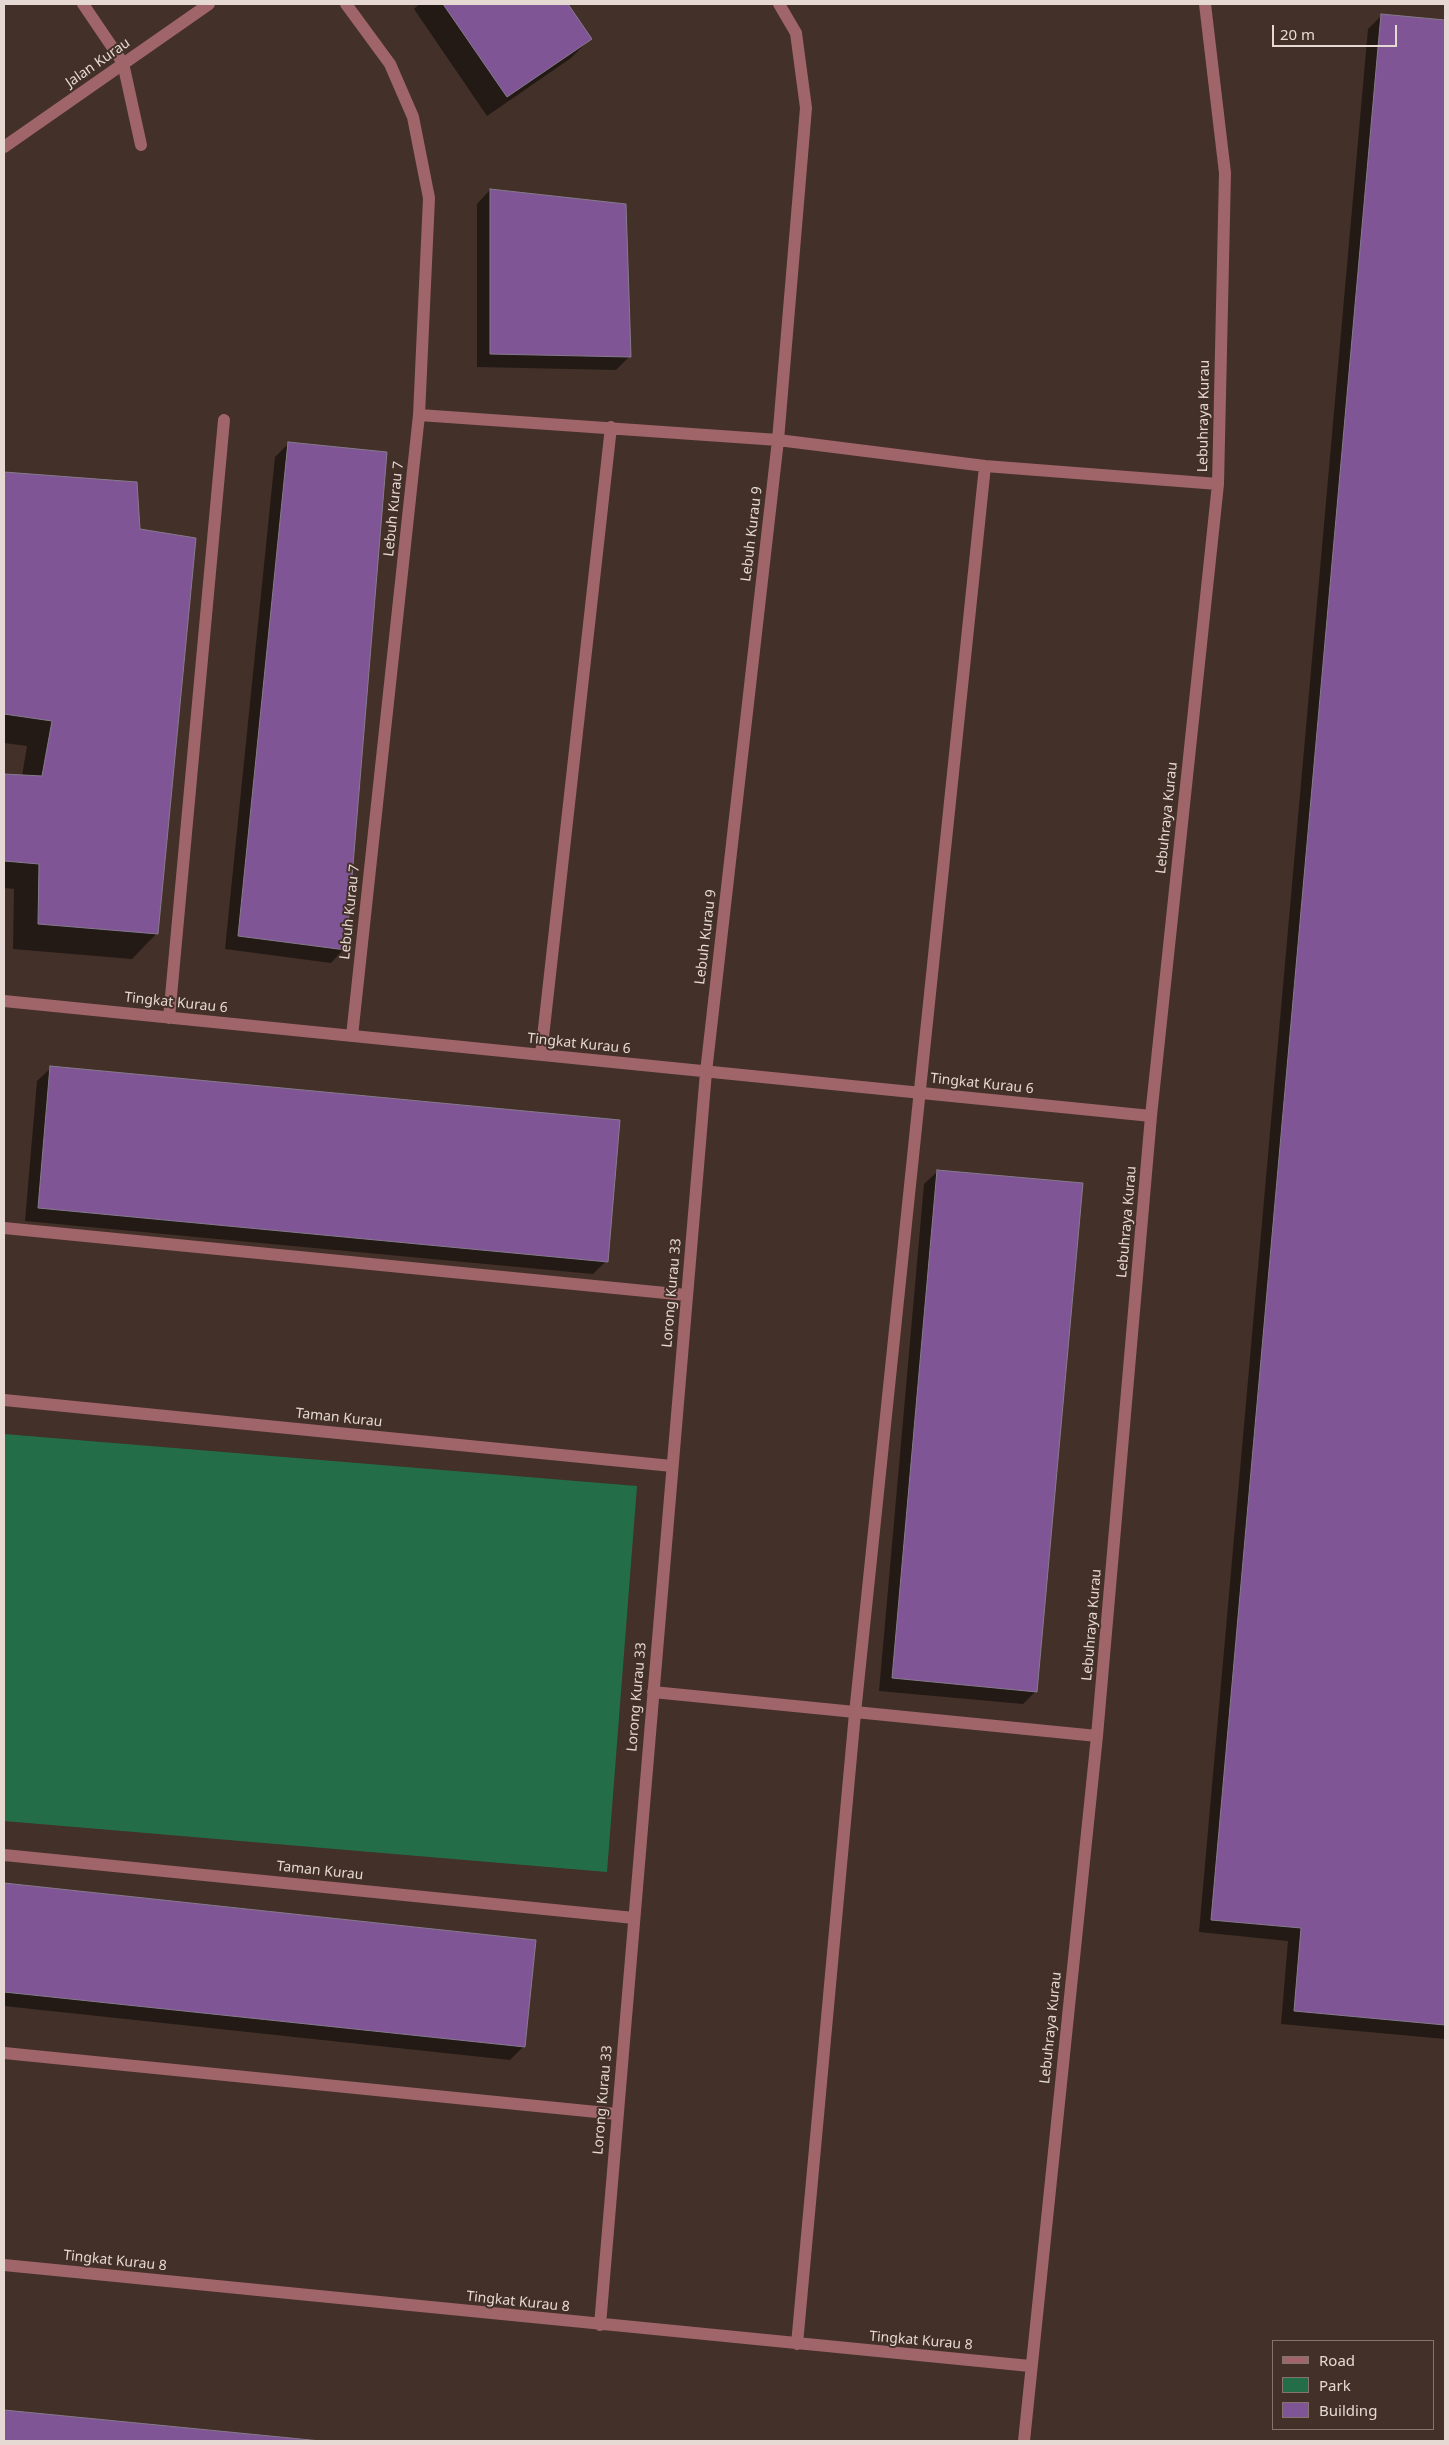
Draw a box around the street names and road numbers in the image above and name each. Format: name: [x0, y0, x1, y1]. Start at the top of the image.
street label: Jalan Kurau: [63, 35, 133, 91]
street label: Lebuhraya Kurau: [1195, 360, 1213, 472]
street label: Lebuh Kurau 7: [381, 461, 407, 557]
street label: Lebuh Kurau 9: [738, 485, 766, 583]
street label: Lebuhraya Kurau: [1153, 761, 1181, 875]
street label: Lebuh Kurau 7: [337, 864, 363, 960]
street label: Lebuh Kurau 9: [692, 888, 720, 986]
street label: Tingkat Kurau 6: [124, 989, 228, 1017]
street label: Tingkat Kurau 6: [527, 1030, 631, 1058]
street label: Tingkat Kurau 6: [930, 1070, 1034, 1098]
street label: Lebuhraya Kurau: [1114, 1165, 1140, 1279]
street label: Lorong Kurau 33: [659, 1238, 685, 1348]
street label: Taman Kurau: [295, 1405, 383, 1431]
street label: Lebuhraya Kurau: [1079, 1568, 1105, 1682]
street label: Lorong Kurau 33: [624, 1642, 650, 1752]
street label: Taman Kurau: [276, 1858, 364, 1884]
street label: Lebuhraya Kurau: [1037, 1971, 1065, 2085]
street label: Lorong Kurau 33: [590, 2045, 616, 2155]
street label: Tingkat Kurau 8: [63, 2247, 167, 2275]
street label: Tingkat Kurau 8: [466, 2288, 570, 2316]
street label: Tingkat Kurau 8: [869, 2328, 973, 2354]

